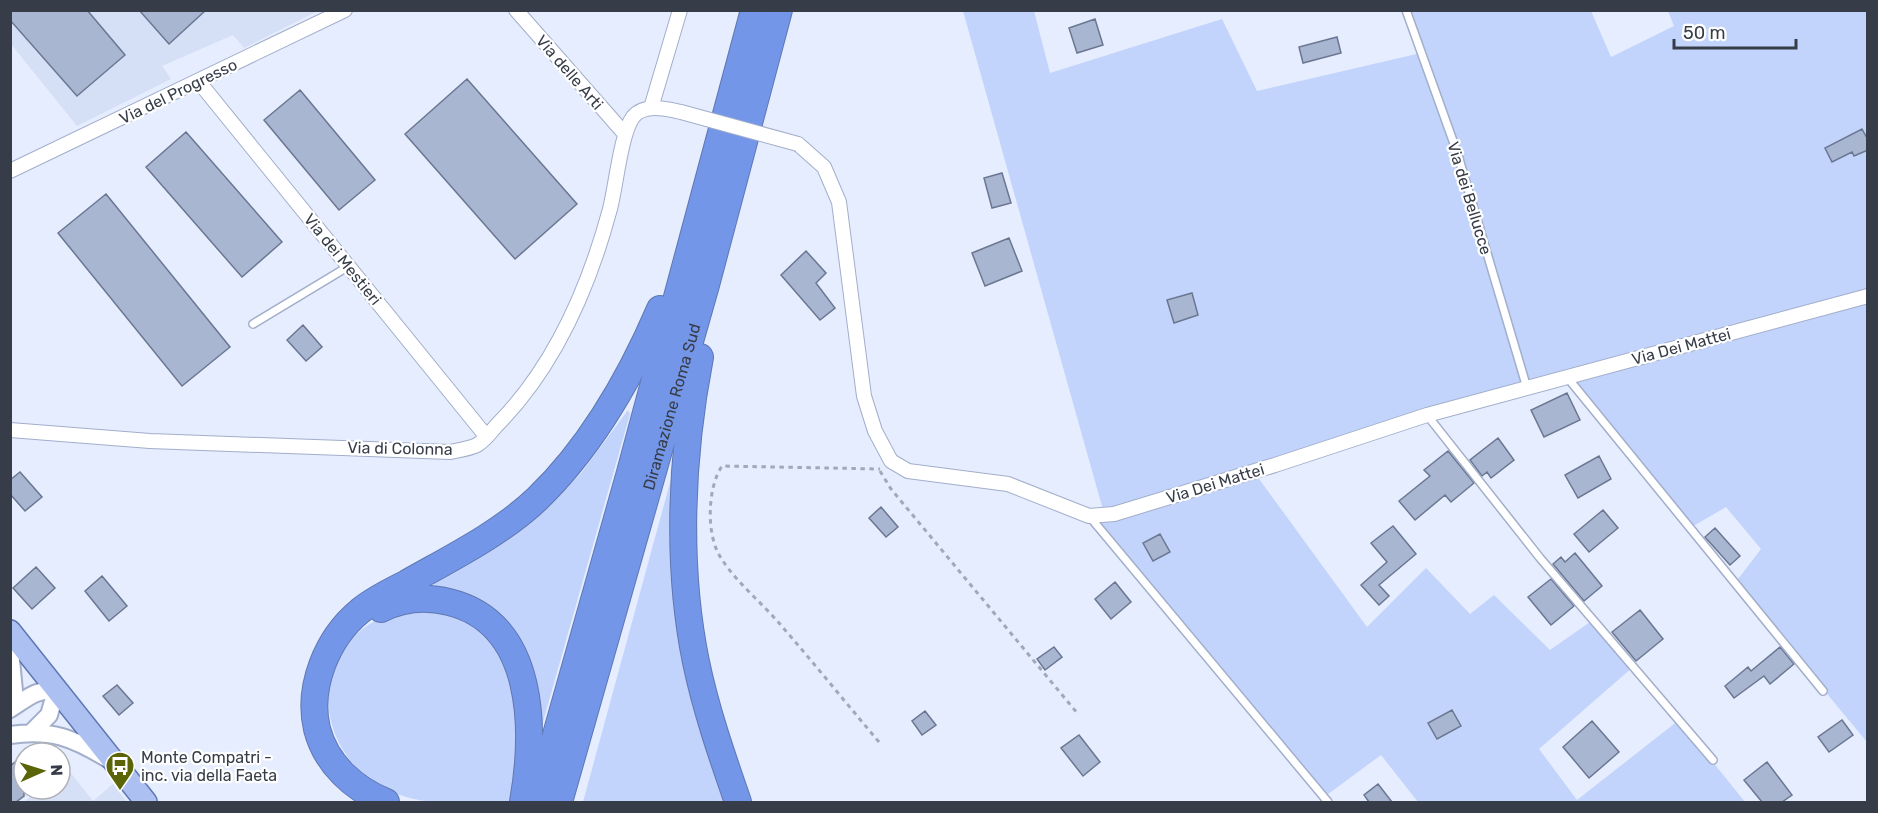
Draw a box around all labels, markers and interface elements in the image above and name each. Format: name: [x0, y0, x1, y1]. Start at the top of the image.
scale bar: [1674, 12, 1796, 50]
text: 50 m: [1683, 22, 1726, 44]
street label: Via delle Arti: [532, 31, 607, 114]
street label: Via del Progresso: [116, 55, 240, 128]
street label: Via dei Bellucce: [1443, 139, 1496, 257]
street label: Via dei Mestieri: [300, 210, 385, 309]
street label: Diramazione Roma Sud: [639, 321, 705, 492]
street label: Via Dei Mattei: [1630, 324, 1733, 369]
street label: Via di Colonna: [347, 438, 453, 459]
street label: Via Dei Mattei: [1164, 460, 1267, 507]
north arrow: [12, 741, 72, 801]
place label: Monte Compatri - inc. via della Faeta: [141, 748, 277, 785]
bus stop icon: Monte Compatri - inc. via della Faeta: [104, 750, 136, 792]
text: N: [47, 764, 66, 776]

